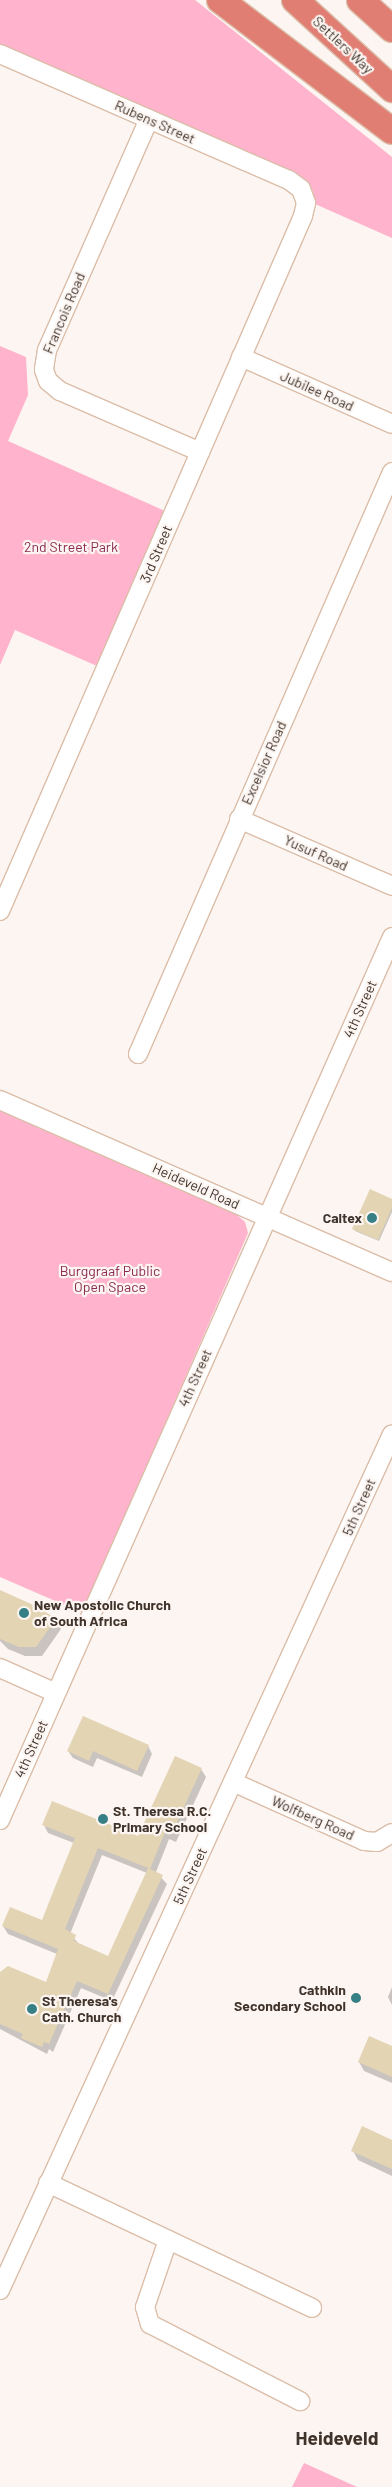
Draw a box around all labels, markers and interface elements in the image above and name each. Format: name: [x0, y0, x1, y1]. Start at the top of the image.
street label: Settlers Way: [309, 13, 377, 77]
street label: Rubens Street: [112, 97, 198, 147]
street label: Francois Road: [39, 270, 89, 356]
street label: Jubilee Road: [278, 367, 356, 415]
street label: 3rd Street: [136, 523, 176, 585]
park label: 2nd Street Park: [24, 539, 118, 555]
street label: Excelsior Road: [238, 719, 290, 807]
street label: Yusuf Road: [282, 831, 350, 875]
street label: 4th Street: [340, 978, 380, 1040]
street label: Heideveld Road: [150, 1159, 242, 1213]
place label: Caltex: [323, 1210, 362, 1226]
marker: Caltex: [366, 1212, 378, 1224]
park label: Burggraaf Public Open Space: [60, 1263, 160, 1295]
street label: 4th Street: [175, 1347, 215, 1409]
street label: 5th Street: [339, 1476, 379, 1538]
place label: New Apostolic Church of South Africa: [34, 1597, 171, 1630]
marker: New Apostolic Church of South Africa: [18, 1607, 30, 1619]
street label: 4th Street: [11, 1718, 51, 1780]
street label: Wolfberg Road: [269, 1792, 357, 1844]
place label: St. Theresa R.C. Primary School: [113, 1803, 211, 1835]
marker: St. Theresa R.C. Primary School: [97, 1813, 109, 1825]
street label: 5th Street: [170, 1845, 210, 1907]
place label: Cathkin Secondary School: [234, 1982, 346, 2014]
marker: Cathkin Secondary School: [350, 1992, 362, 2004]
place label: St Theresa's Cath. Church: [42, 1993, 121, 2025]
marker: St Theresa's Cath. Church: [26, 2003, 38, 2015]
district label: Heideveld: [296, 2427, 378, 2449]

